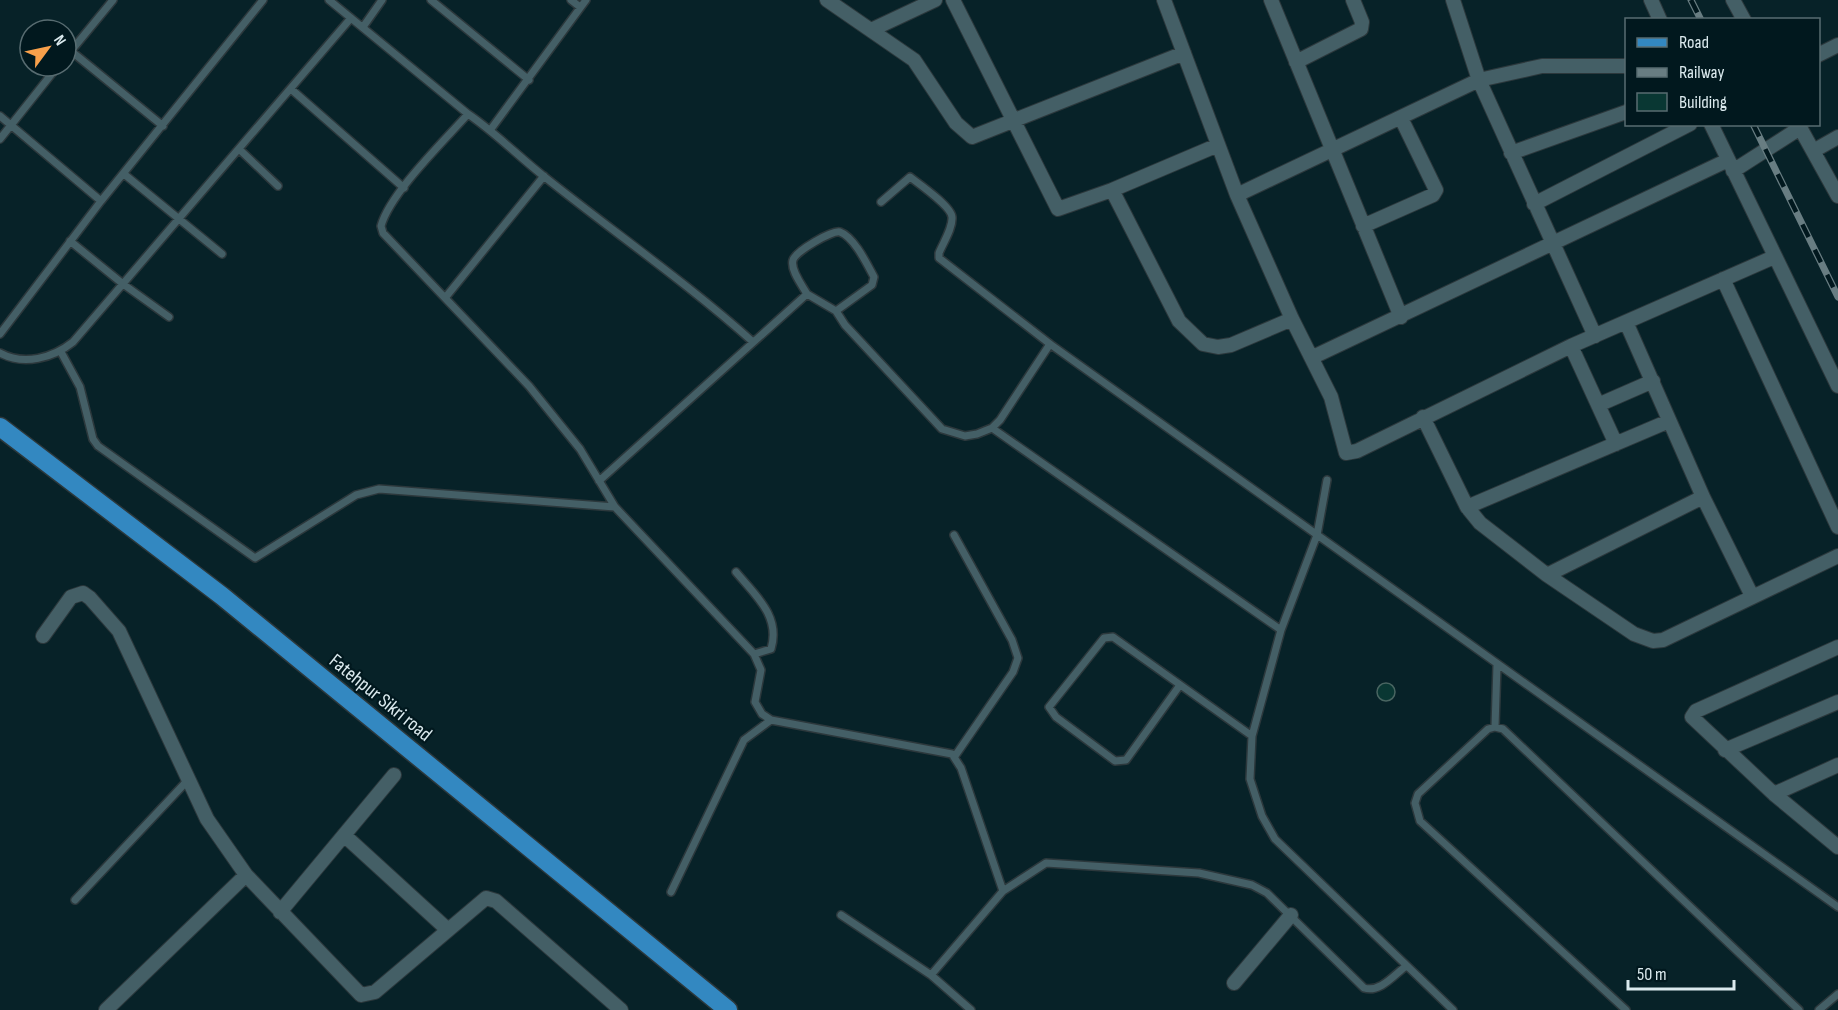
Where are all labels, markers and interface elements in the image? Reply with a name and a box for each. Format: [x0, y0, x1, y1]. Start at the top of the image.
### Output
north arrow [18, 18, 78, 78]
legend [1625, 18, 1820, 126]
text: N [49, 32, 70, 49]
text: Road [1679, 32, 1709, 53]
text: Railway [1679, 62, 1724, 83]
text: Building [1679, 92, 1727, 113]
street label: Fatehpur Sikri road [324, 649, 437, 747]
scale bar [1628, 953, 1734, 991]
text: 50 m [1637, 964, 1667, 985]

